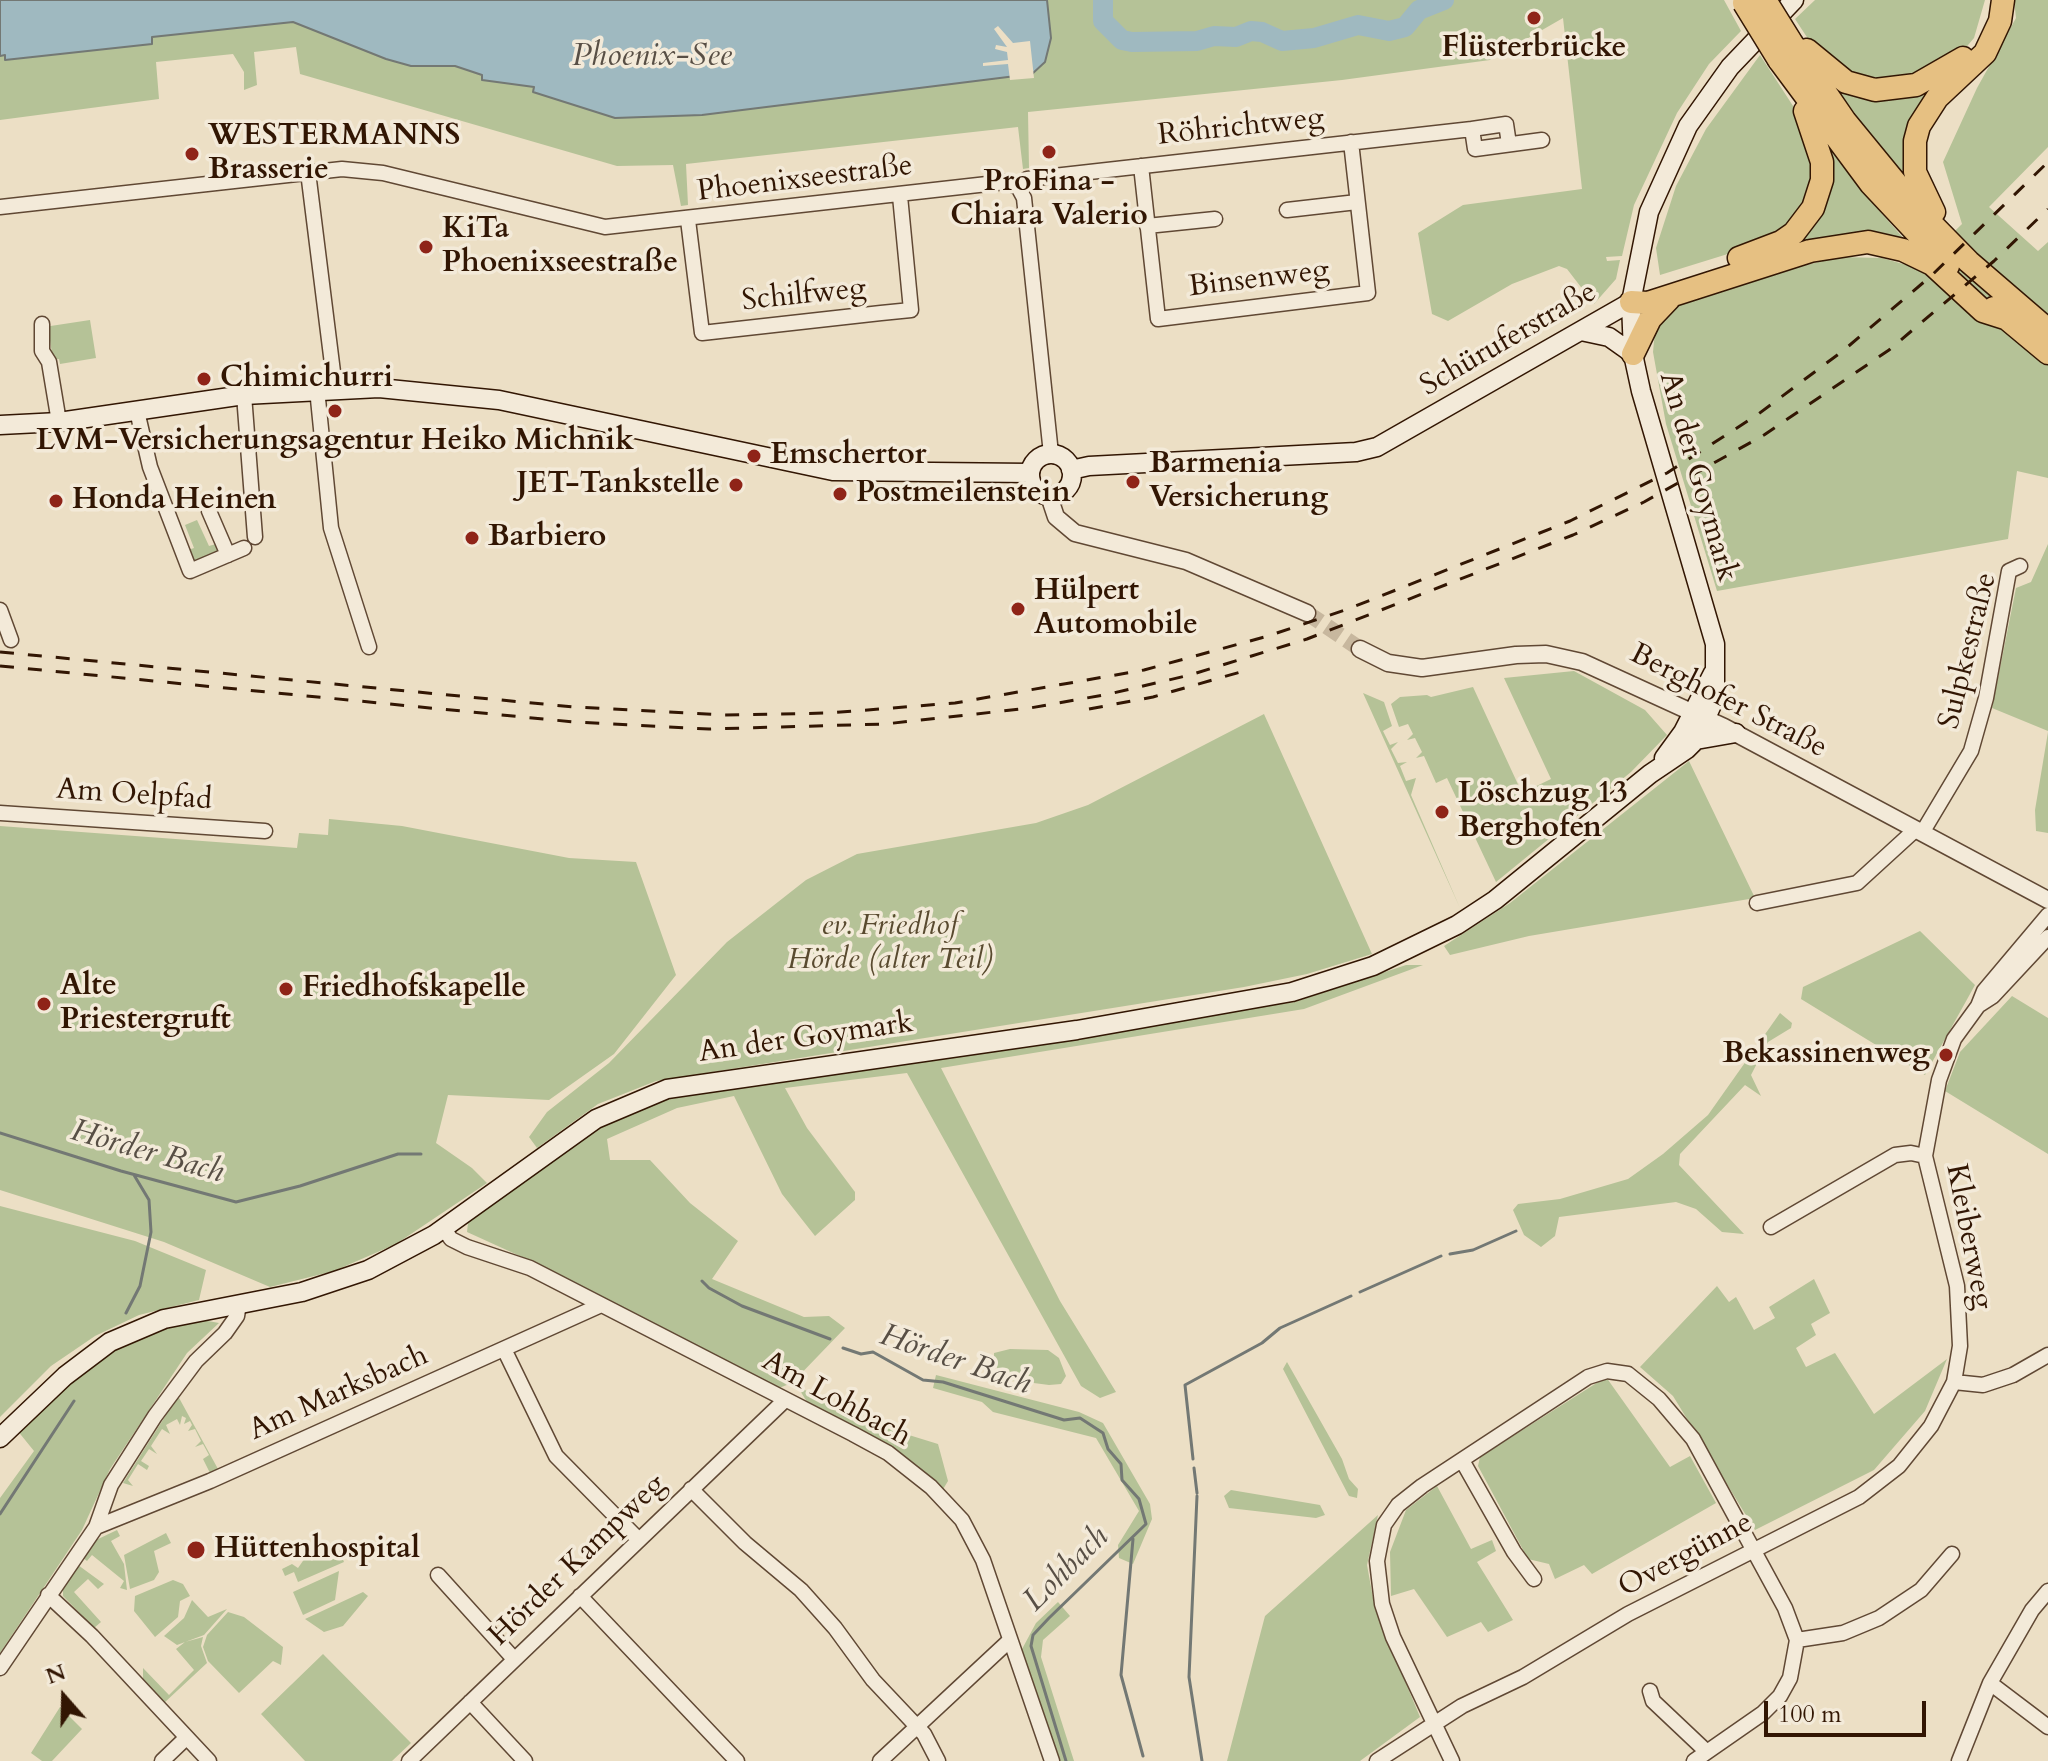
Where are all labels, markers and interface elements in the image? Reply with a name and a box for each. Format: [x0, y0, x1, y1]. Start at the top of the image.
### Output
marker: Flüsterbrücke [1525, 9, 1543, 27]
place label: Flüsterbrücke [1442, 31, 1626, 67]
water label: Phoenix-See [572, 39, 732, 77]
street label: Röhrichtweg [1156, 101, 1326, 155]
place label: WESTERMANNS Brasserie [208, 119, 461, 190]
marker: ProFina - Chiara Valerio [1040, 143, 1058, 161]
marker: WESTERMANNS Brasserie [183, 145, 201, 163]
street label: Phoenixseestraße [695, 149, 915, 211]
place label: ProFina - Chiara Valerio [950, 165, 1148, 236]
place label: KiTa Phoenixseestraße [442, 212, 678, 282]
marker: KiTa Phoenixseestraße [417, 238, 435, 256]
street label: Binsenweg [1187, 254, 1331, 306]
street label: Schilfweg [740, 272, 868, 320]
street label: Schüruferstraße [1414, 275, 1604, 405]
place label: Chimichurri [220, 361, 393, 397]
street label: An der Goymark [1650, 368, 1744, 586]
marker: Chimichurri [195, 370, 213, 388]
marker: LVM-Versicherungsagentur Heiko Michnik [326, 402, 344, 420]
place label: LVM-Versicherungsagentur Heiko Michnik [36, 424, 634, 460]
place label: Emschertor [770, 438, 927, 474]
marker: Emschertor [745, 447, 763, 465]
place label: Barmenia Versicherung [1149, 447, 1328, 518]
place label: JET-Tankstelle [516, 467, 720, 503]
marker: Barmenia Versicherung [1124, 473, 1142, 491]
marker: JET-Tankstelle [727, 476, 745, 494]
place label: Postmeilenstein [856, 476, 1071, 512]
place label: Honda Heinen [72, 483, 276, 519]
marker: Postmeilenstein [831, 485, 849, 503]
marker: Honda Heinen [47, 492, 65, 510]
place label: Barbiero [488, 520, 606, 556]
marker: Barbiero [463, 529, 481, 547]
street label: Sulpkestraße [1932, 569, 2006, 733]
place label: Hülpert Automobile [1034, 574, 1198, 644]
marker: Hülpert Automobile [1009, 600, 1027, 618]
street label: Berghofer Straße [1624, 637, 1832, 767]
street label: Am Oelpfad [55, 773, 213, 819]
place label: Löschzug 13 Berghofen [1458, 777, 1628, 848]
marker: Löschzug 13 Berghofen [1433, 803, 1451, 821]
park label: ev. Friedhof Hörde (alter Teil) [787, 909, 993, 980]
place label: Alte Priestergruft [60, 969, 231, 1040]
place label: Friedhofskapelle [302, 971, 526, 1007]
marker: Friedhofskapelle [277, 980, 295, 998]
marker: Alte Priestergruft [35, 995, 53, 1013]
street label: An der Goymark [696, 1006, 916, 1072]
place label: Bekassinenweg [1722, 1037, 1930, 1073]
marker: Bekassinenweg [1937, 1046, 1955, 1064]
water label: Hörder Bach [66, 1113, 228, 1193]
street label: Kleiberweg [1936, 1161, 2000, 1313]
water label: Hörder Bach [874, 1317, 1036, 1405]
street label: Am Marksbach [244, 1338, 434, 1450]
street label: Am Lohbach [755, 1344, 917, 1456]
street label: Hörder Kampweg [482, 1467, 674, 1655]
street label: Overgünne [1613, 1506, 1759, 1606]
water label: Lohbach [1016, 1519, 1118, 1621]
place label: Hüttenhospital [214, 1532, 420, 1568]
marker: Hüttenhospital [185, 1539, 207, 1561]
north arrow [24, 1657, 104, 1737]
text: N [42, 1657, 70, 1692]
scale bar [1768, 1685, 1930, 1735]
text: 100 m [1778, 1698, 1842, 1731]

